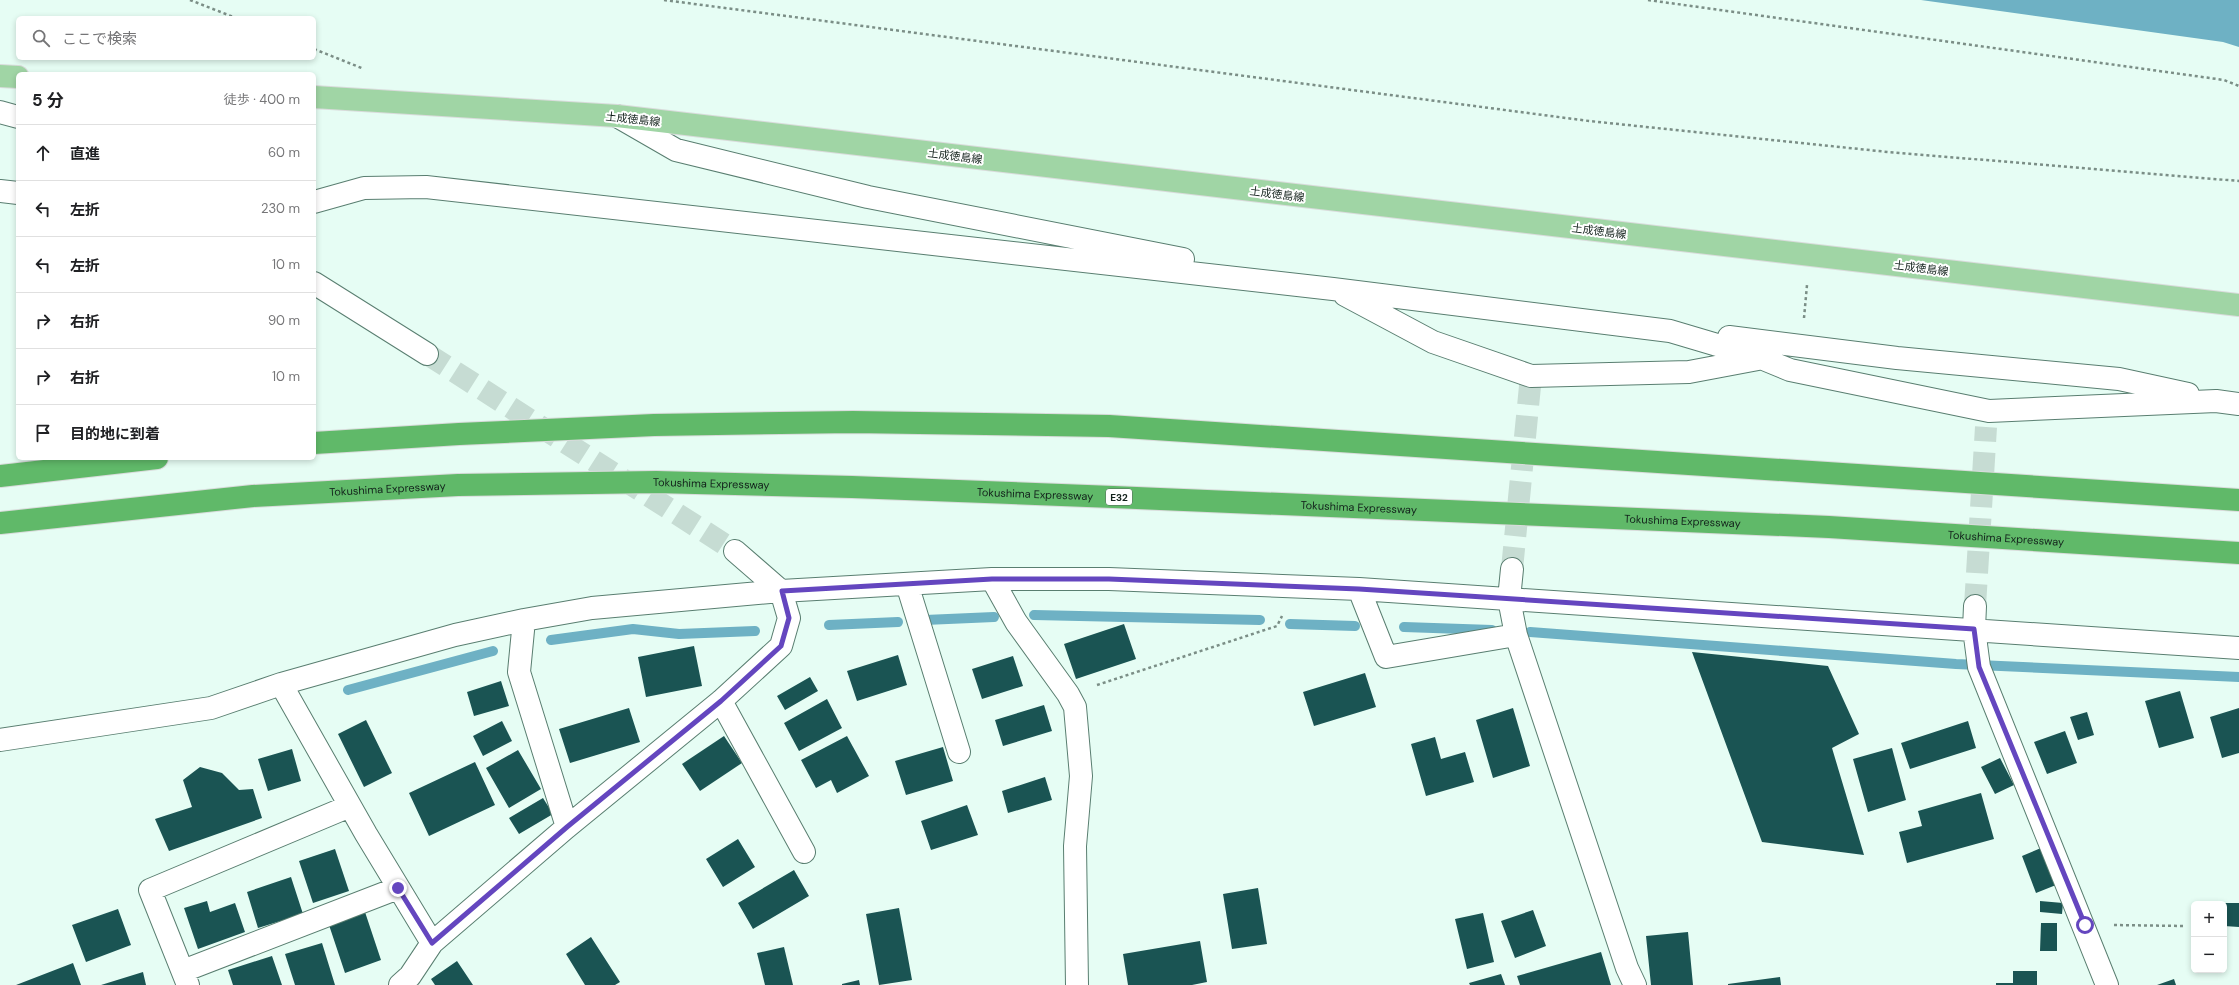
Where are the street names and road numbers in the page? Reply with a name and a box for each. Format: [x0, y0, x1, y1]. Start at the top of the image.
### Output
street label: 土成徳島線 [605, 109, 661, 129]
street label: 土成徳島線 [927, 146, 983, 166]
street label: 土成徳島線 [1249, 184, 1305, 204]
street label: 土成徳島線 [1571, 221, 1627, 241]
street label: 土成徳島線 [1893, 258, 1949, 278]
street label: Tokushima Expressway [653, 475, 770, 492]
street label: Tokushima Expressway [329, 479, 446, 499]
street label: Tokushima Expressway [977, 485, 1094, 503]
road number: E32 [1106, 489, 1132, 505]
street label: Tokushima Expressway [1300, 498, 1417, 517]
street label: Tokushima Expressway [1624, 511, 1741, 530]
street label: Tokushima Expressway [1947, 528, 2065, 549]

